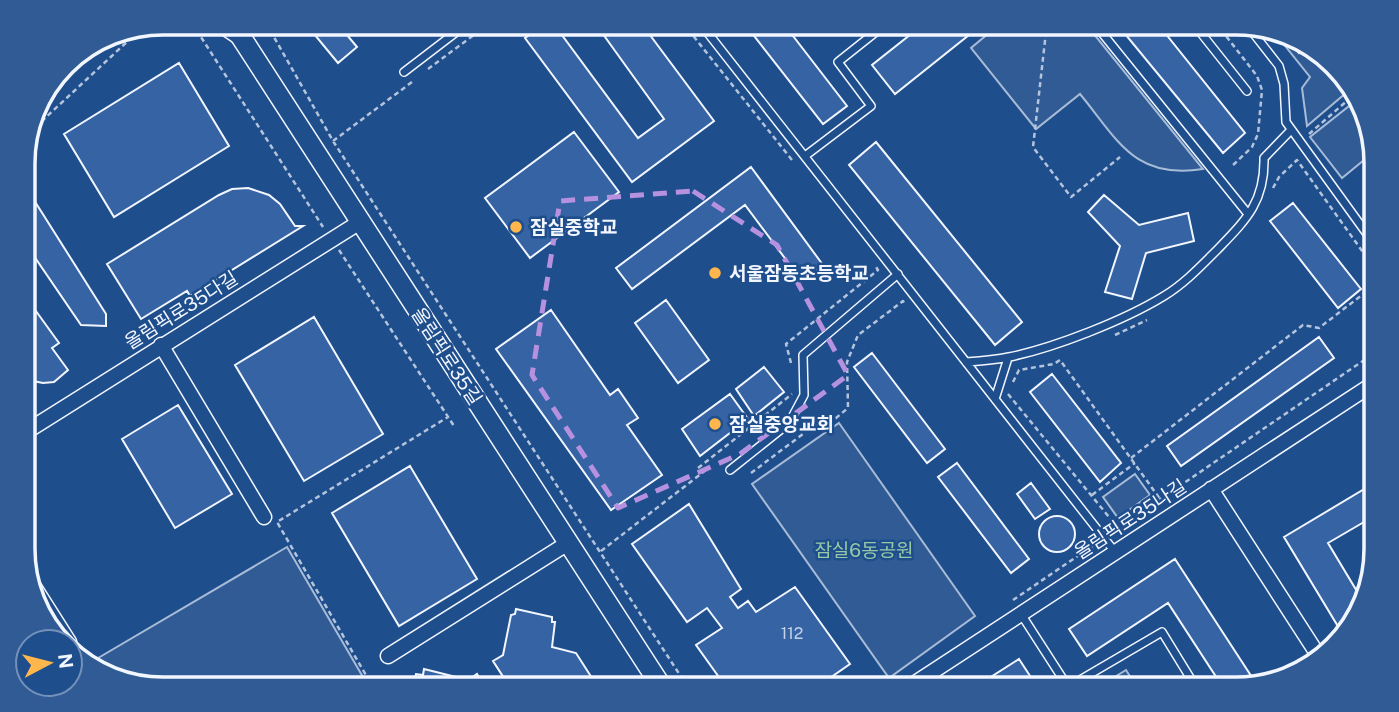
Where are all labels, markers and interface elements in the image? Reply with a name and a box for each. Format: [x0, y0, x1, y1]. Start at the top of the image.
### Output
place label: 잠실중학교 [530, 216, 617, 238]
marker: 잠실중학교 [508, 219, 524, 235]
place label: 서울잠동초등학교 [729, 262, 869, 284]
marker: 서울잠동초등학교 [707, 265, 723, 281]
street label: 올림픽로35다길 [120, 266, 242, 354]
street label: 올림픽로35길 [407, 303, 487, 409]
place label: 잠실중앙교회 [729, 413, 834, 435]
marker: 잠실중앙교회 [707, 416, 723, 432]
street label: 올림픽로35나길 [1070, 475, 1190, 563]
park label: 잠실6동공원 [814, 539, 914, 561]
house number: 112 [781, 624, 803, 643]
north arrow [14, 628, 84, 698]
text: N [54, 652, 78, 670]

